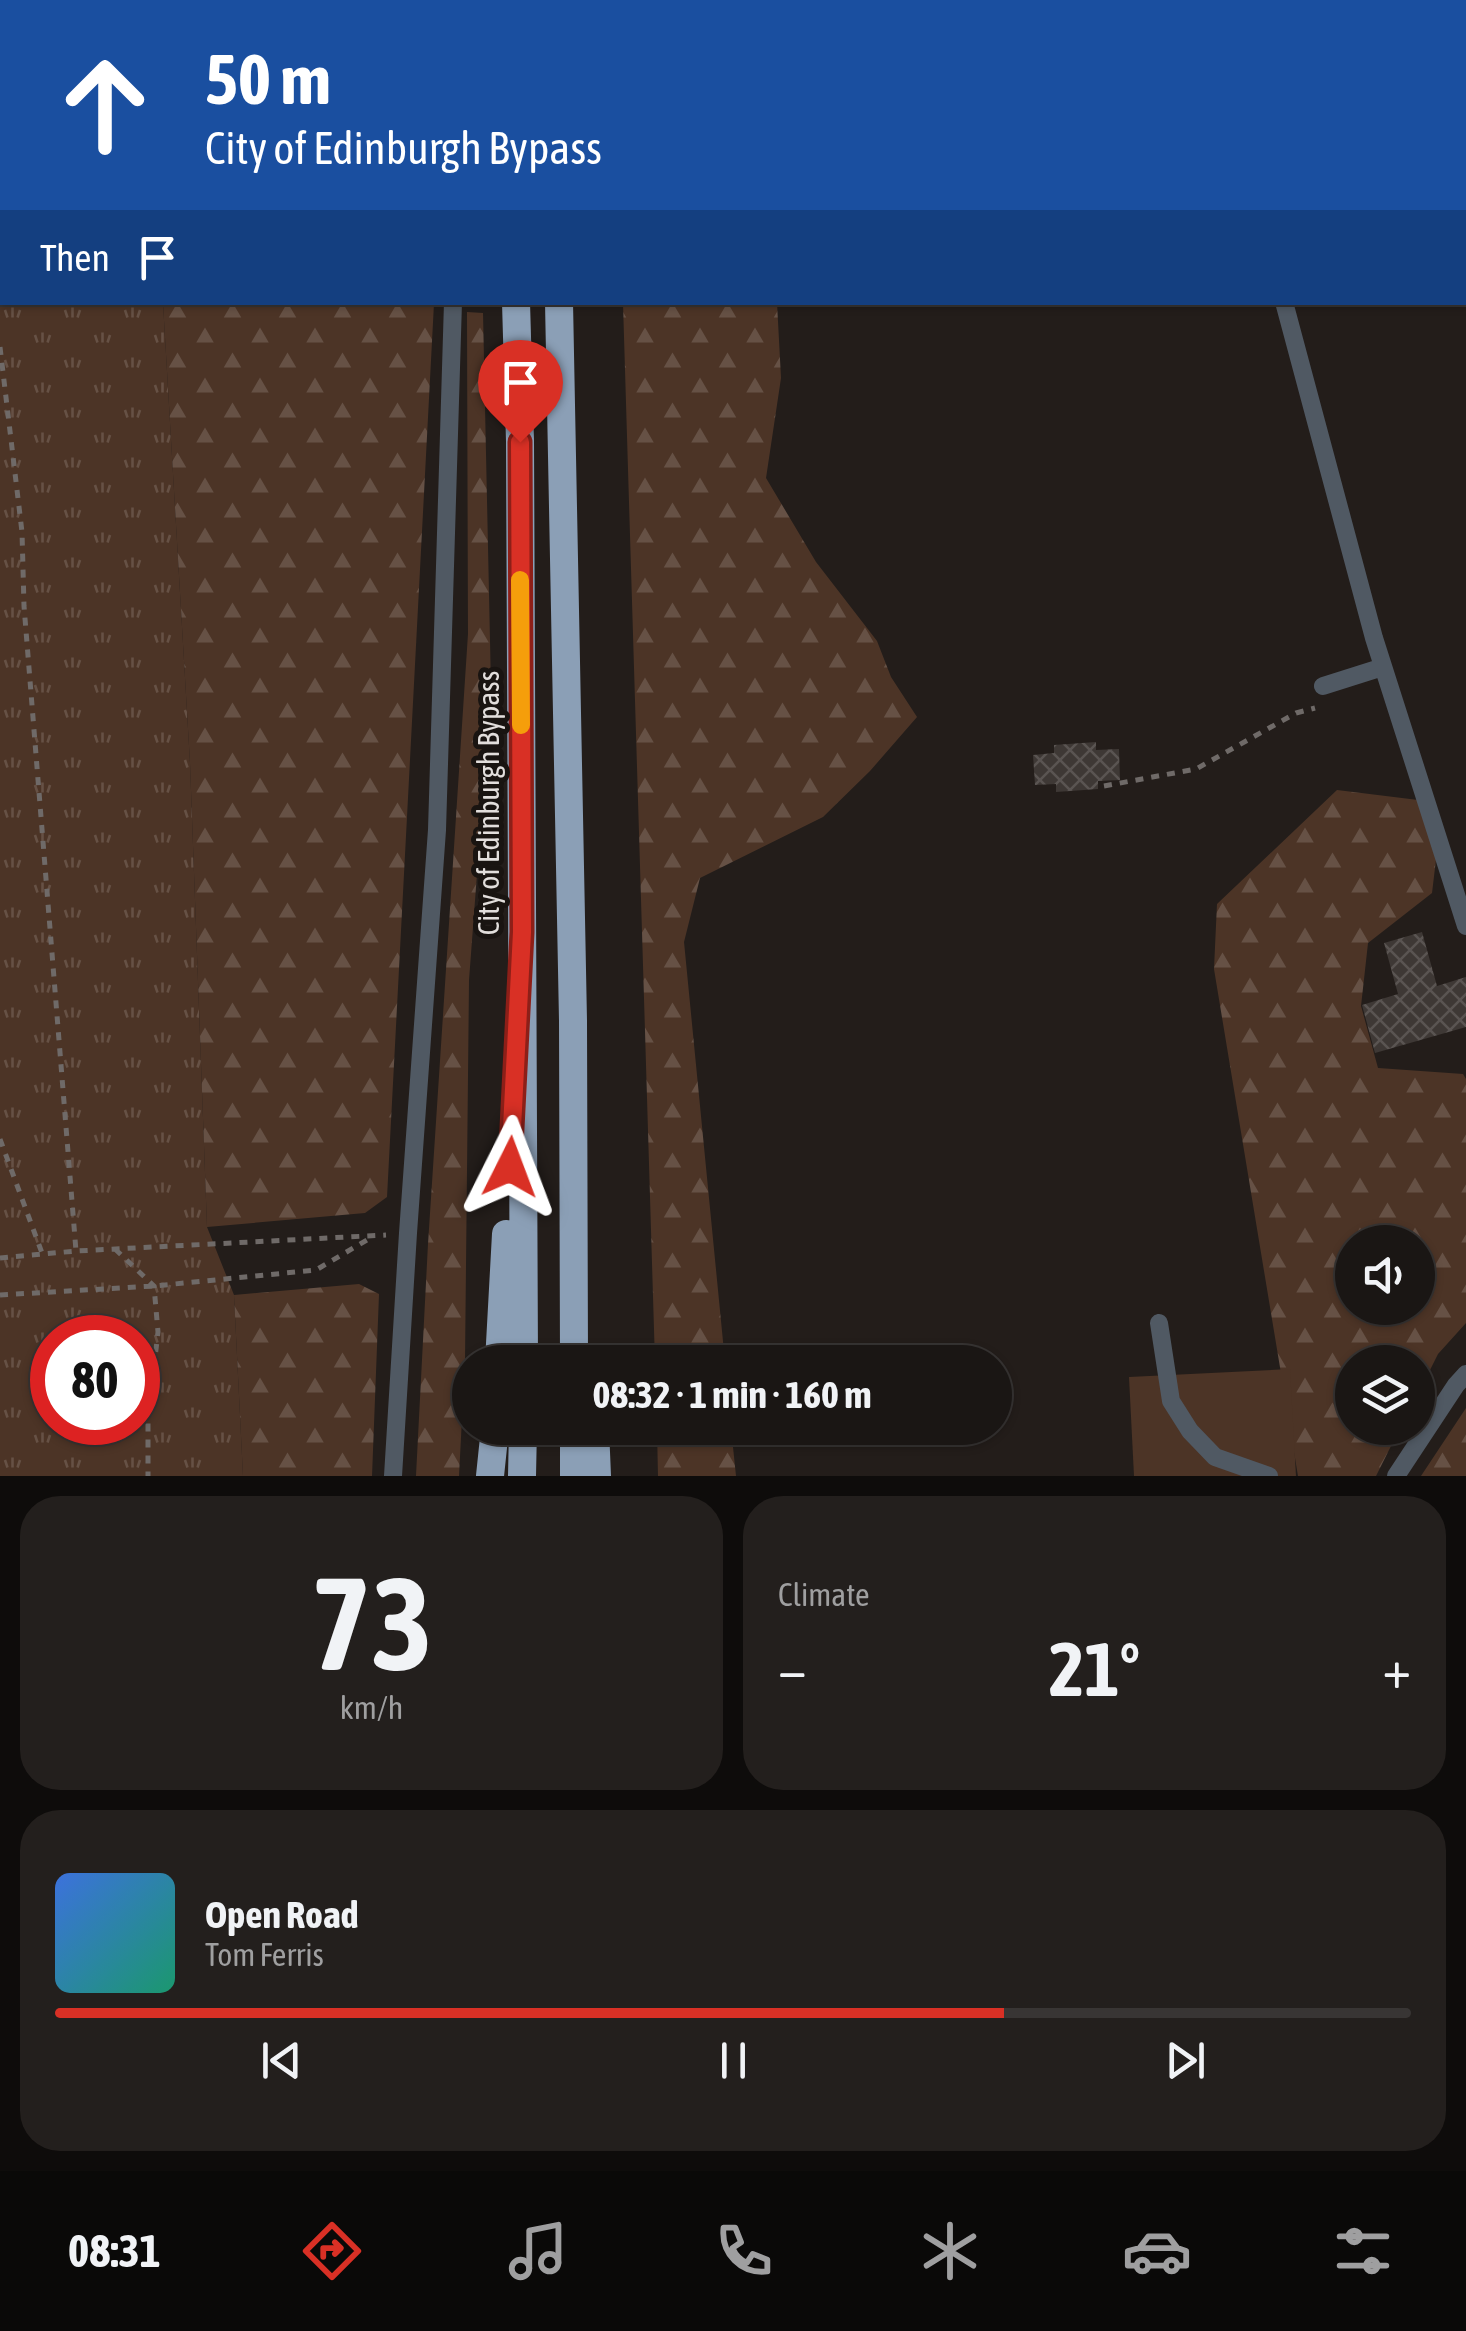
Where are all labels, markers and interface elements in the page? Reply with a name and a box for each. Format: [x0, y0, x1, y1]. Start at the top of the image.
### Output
text: 50 m [205, 39, 331, 119]
icon: ahead [40, 40, 170, 170]
text: City of Edinburgh Bypass [205, 122, 602, 174]
icon: arrive [130, 230, 185, 285]
text: Then [40, 236, 110, 279]
pin [478, 340, 563, 443]
icon: arrive [493, 355, 548, 410]
street label: City of Edinburgh Bypass [471, 671, 505, 935]
position arrow [458, 1115, 562, 1219]
map controls [1335, 1225, 1435, 1445]
button: sound [1335, 1225, 1435, 1325]
speed limit sign: 80 [30, 1315, 160, 1445]
button: layers [1335, 1345, 1435, 1445]
text: 08:32 · 1 min · 160 m [592, 1373, 872, 1416]
text: 73 [310, 1549, 433, 1698]
text: Climate [778, 1576, 870, 1613]
text: 21° [1049, 1626, 1140, 1712]
text: − [778, 1637, 807, 1700]
text: + [1382, 1637, 1411, 1700]
text: km/h [340, 1689, 403, 1726]
text: Open Road [205, 1893, 359, 1936]
text: Tom Ferris [205, 1936, 324, 1973]
icon: previous [254, 2033, 309, 2088]
icon: pause [706, 2033, 761, 2088]
icon: next [1158, 2033, 1213, 2088]
icon: directions [297, 2216, 367, 2286]
icon: music [503, 2216, 573, 2286]
icon: phone [709, 2216, 779, 2286]
icon: climate [915, 2216, 985, 2286]
icon: car [1122, 2216, 1192, 2286]
icon: filters [1328, 2216, 1398, 2286]
text: 08:31 [68, 2225, 161, 2277]

